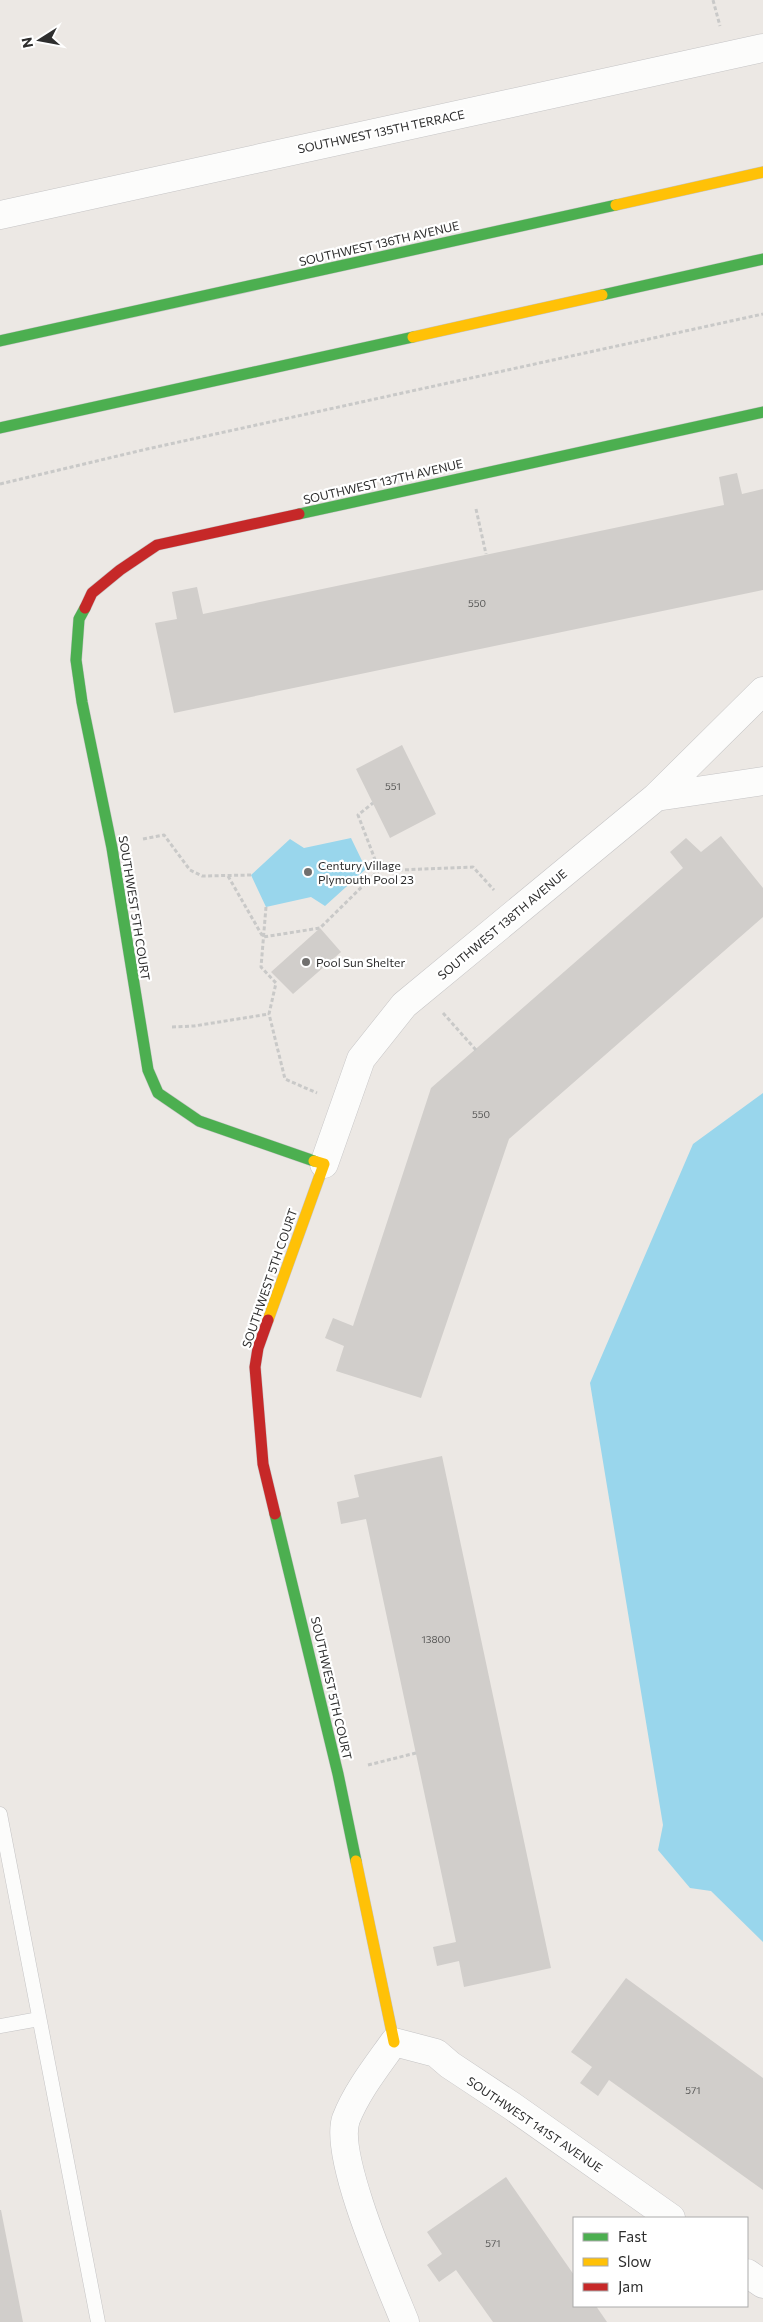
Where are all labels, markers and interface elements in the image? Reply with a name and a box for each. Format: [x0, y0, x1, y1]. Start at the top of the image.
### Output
north arrow [15, 15, 65, 65]
text: N [17, 36, 36, 49]
street label: SOUTHWEST 135TH TERRACE [296, 106, 466, 156]
street label: SOUTHWEST 136TH AVENUE [298, 218, 460, 268]
street label: SOUTHWEST 137TH AVENUE [302, 456, 464, 506]
house number: 550 [468, 597, 486, 609]
house number: 551 [385, 780, 401, 792]
street label: SOUTHWEST 5TH COURT [117, 835, 153, 982]
place label: Century Village Plymouth Pool 23 [318, 858, 414, 886]
marker: Century Village Plymouth Pool 23 [302, 866, 314, 878]
street label: SOUTHWEST 138TH AVENUE [435, 866, 569, 982]
place label: Pool Sun Shelter [316, 955, 405, 969]
marker: Pool Sun Shelter [300, 956, 312, 968]
house number: 550 [472, 1108, 490, 1120]
street label: SOUTHWEST 5TH COURT [239, 1206, 300, 1349]
street label: SOUTHWEST 5TH COURT [309, 1615, 355, 1761]
house number: 13800 [421, 1633, 451, 1645]
street label: SOUTHWEST 141ST AVENUE [465, 2073, 605, 2175]
house number: 571 [685, 2084, 701, 2096]
legend [573, 2217, 748, 2307]
text: Fast [618, 2227, 647, 2245]
house number: 571 [485, 2237, 501, 2249]
text: Slow [618, 2252, 651, 2270]
text: Jam [618, 2277, 643, 2295]

